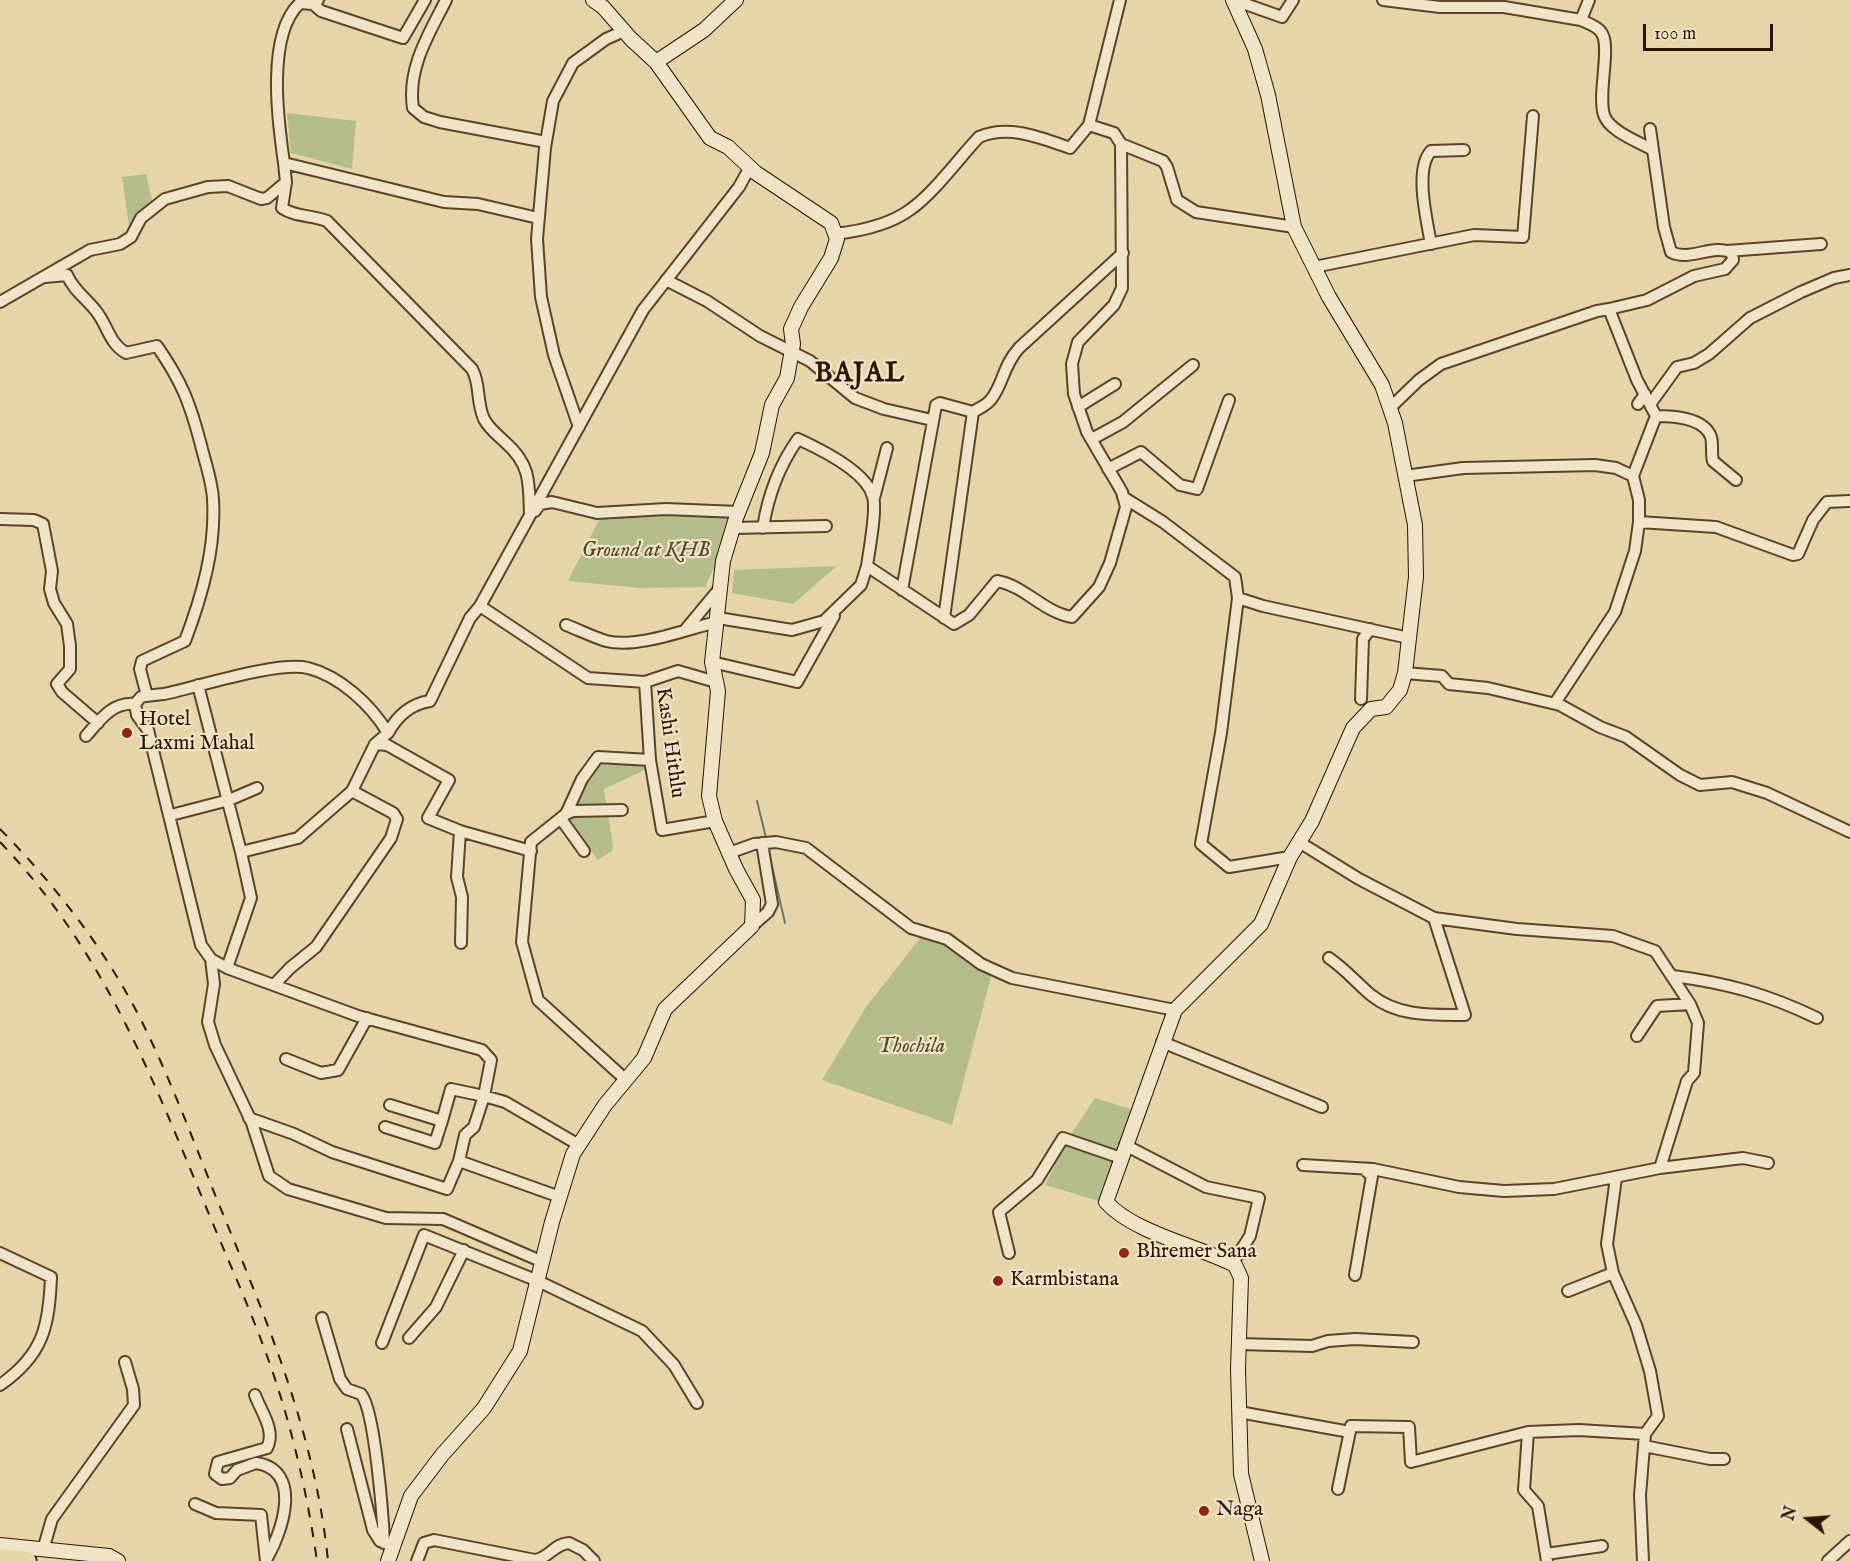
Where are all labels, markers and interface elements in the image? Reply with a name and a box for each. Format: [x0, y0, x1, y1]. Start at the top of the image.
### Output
scale bar [1646, 12, 1776, 50]
text: 100 m [1654, 23, 1696, 46]
district label: BAJAL [815, 359, 905, 391]
park label: Ground at KHB [582, 539, 710, 565]
street label: Kashi Hithlu [649, 686, 689, 800]
place label: Hotel Laxmi Mahal [139, 708, 254, 758]
marker: Hotel Laxmi Mahal [120, 726, 134, 740]
park label: Thochila [877, 1035, 945, 1061]
place label: Bhremer Sana [1136, 1240, 1257, 1266]
marker: Bhremer Sana [1117, 1246, 1131, 1260]
place label: Karmbistana [1010, 1268, 1119, 1294]
marker: Karmbistana [991, 1274, 1005, 1288]
north arrow [1778, 1489, 1838, 1549]
place label: Naga [1216, 1498, 1263, 1524]
marker: Naga [1197, 1504, 1211, 1518]
text: N [1779, 1504, 1802, 1523]

